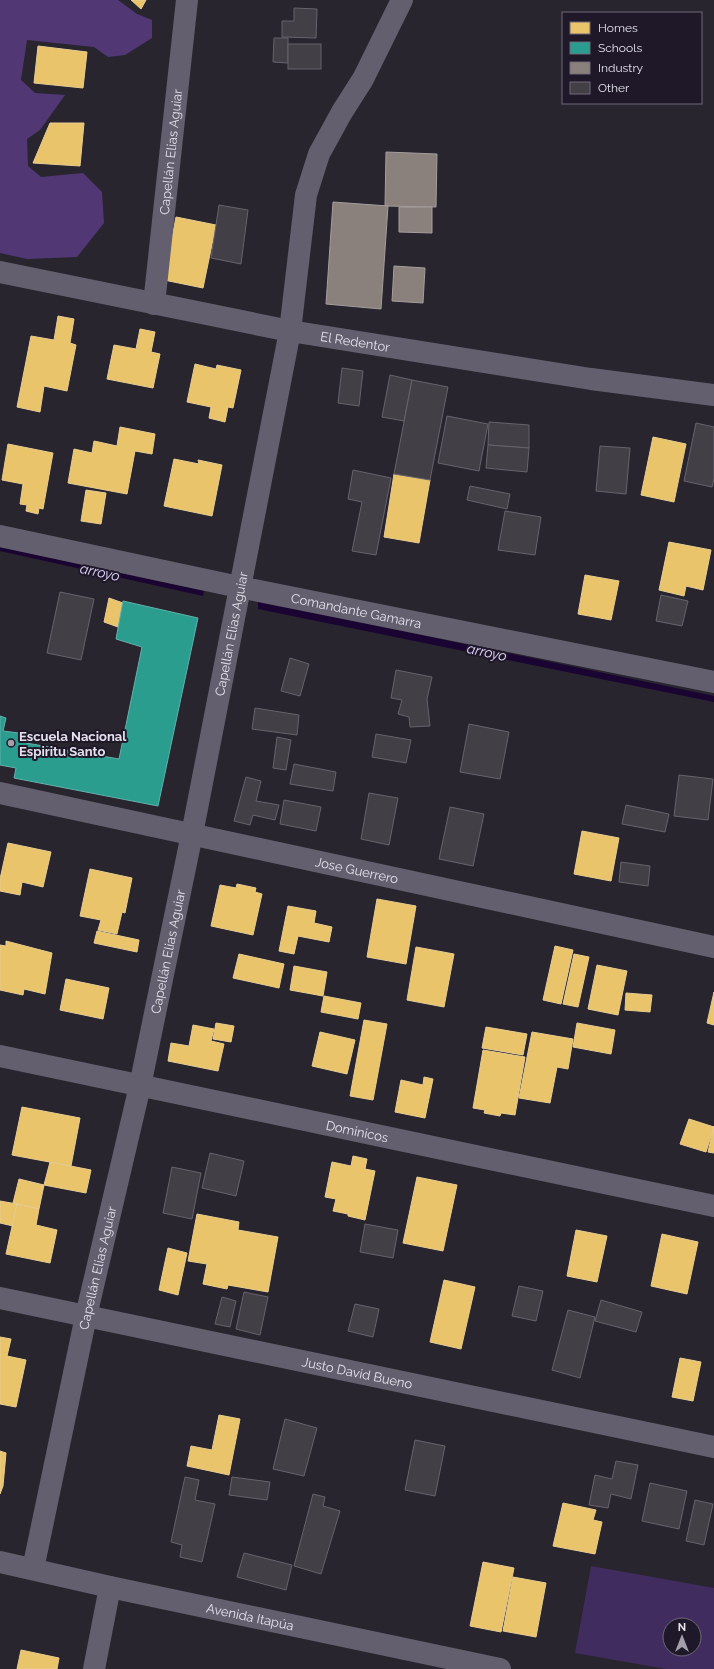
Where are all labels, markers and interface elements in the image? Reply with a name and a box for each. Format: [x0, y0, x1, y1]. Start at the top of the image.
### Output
legend [562, 12, 702, 104]
text: Homes [598, 21, 638, 35]
text: Schools [598, 41, 642, 55]
text: Industry [598, 61, 644, 75]
text: Other [598, 81, 630, 95]
street label: Capellán Elias Aguiar [157, 88, 185, 216]
street label: El Redentor [319, 329, 391, 355]
water label: arroyo [79, 560, 121, 584]
street label: Capellán Elias Aguiar [212, 570, 251, 697]
street label: Comandante Gamarra [290, 591, 423, 631]
water label: arroyo [466, 640, 508, 664]
place label: Escuela Nacional Espiritu Santo [19, 729, 127, 759]
marker: Escuela Nacional Espiritu Santo [6, 738, 16, 748]
street label: Jose Guerrero [314, 854, 400, 887]
street label: Capellán Elias Aguiar [148, 888, 188, 1015]
street label: Dominicos [325, 1118, 390, 1145]
street label: Capellán Elias Aguiar [76, 1204, 120, 1331]
street label: Justo David Bueno [301, 1354, 414, 1392]
street label: Avenida Itapúa [205, 1600, 295, 1633]
north arrow [662, 1617, 702, 1657]
text: N [678, 1621, 686, 1634]

